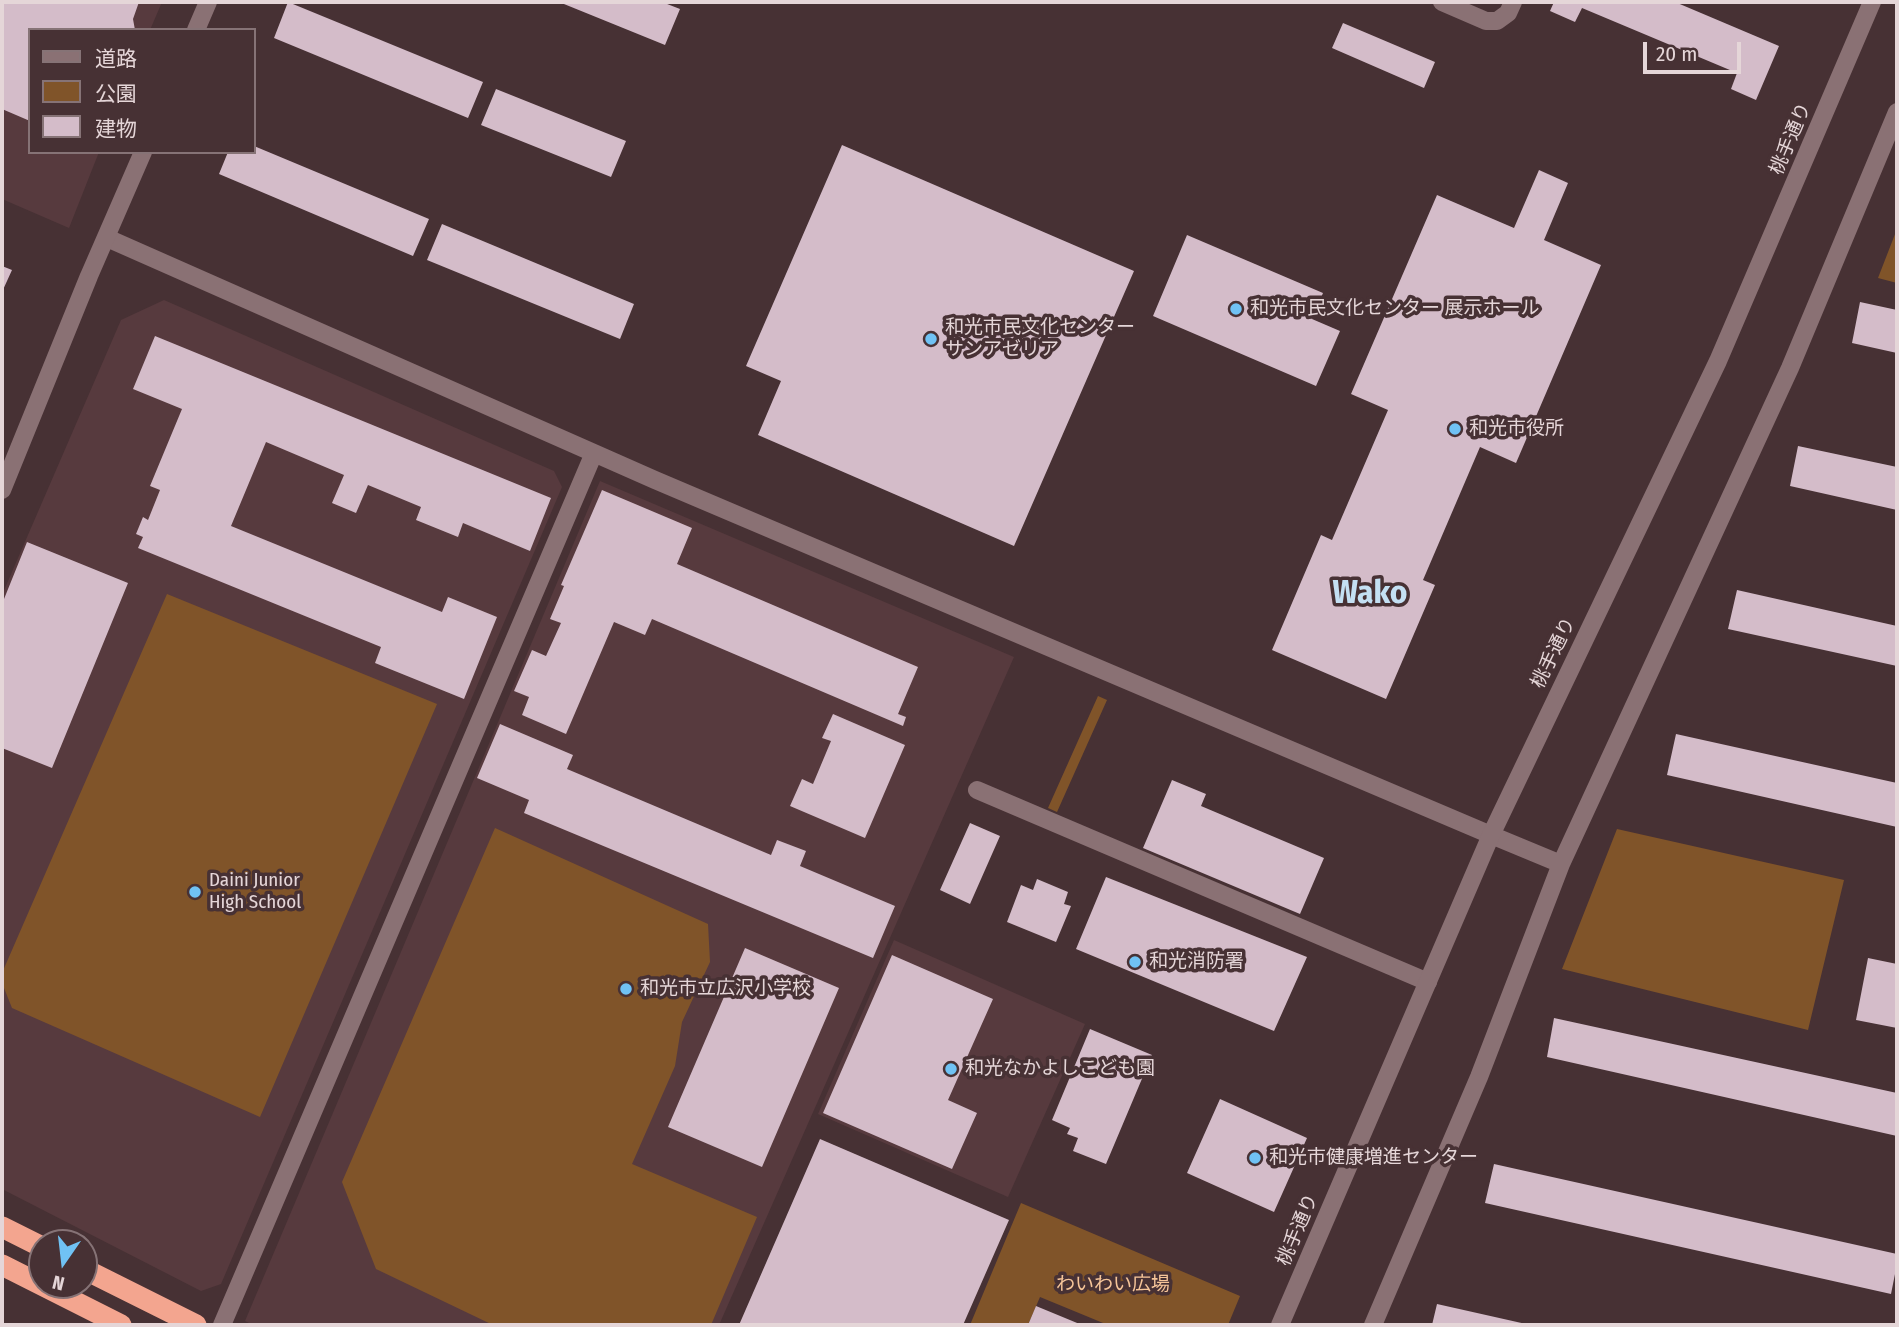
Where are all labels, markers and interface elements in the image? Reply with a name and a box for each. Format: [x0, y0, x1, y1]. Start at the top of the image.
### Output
legend [28, 28, 256, 154]
scale bar [1647, 28, 1745, 72]
text: 20 m [1656, 41, 1697, 67]
text: 道路 [95, 46, 137, 72]
text: 公園 [95, 81, 137, 107]
street label: 桃手通り [1766, 100, 1816, 178]
text: 建物 [95, 116, 137, 142]
place label: 和光市民文化センター 展示ホール [1250, 298, 1539, 320]
marker: 和光市民文化センター 展示ホール [1228, 301, 1244, 317]
place label: 和光市民文化センター サンアゼリア [945, 317, 1135, 361]
marker: 和光市民文化センター サンアゼリア [923, 331, 939, 347]
place label: 和光市役所 [1469, 418, 1564, 440]
marker: 和光市役所 [1447, 421, 1463, 437]
district label: Wako [1333, 574, 1407, 614]
street label: 桃手通り [1527, 614, 1581, 692]
place label: Daini Junior High School [209, 870, 301, 914]
marker: Daini Junior High School [187, 884, 203, 900]
place label: 和光消防署 [1149, 951, 1244, 973]
marker: 和光消防署 [1127, 954, 1143, 970]
place label: 和光市立広沢小学校 [640, 978, 811, 1000]
marker: 和光市立広沢小学校 [618, 981, 634, 997]
place label: 和光なかよしこども園 [965, 1058, 1155, 1080]
marker: 和光なかよしこども園 [943, 1061, 959, 1077]
place label: 和光市健康増進センター [1269, 1147, 1478, 1169]
marker: 和光市健康増進センター [1247, 1150, 1263, 1166]
street label: 桃手通り [1273, 1191, 1323, 1269]
north arrow [28, 1229, 98, 1299]
text: N [50, 1270, 67, 1295]
park label: わいわい広場 [1056, 1274, 1170, 1296]

